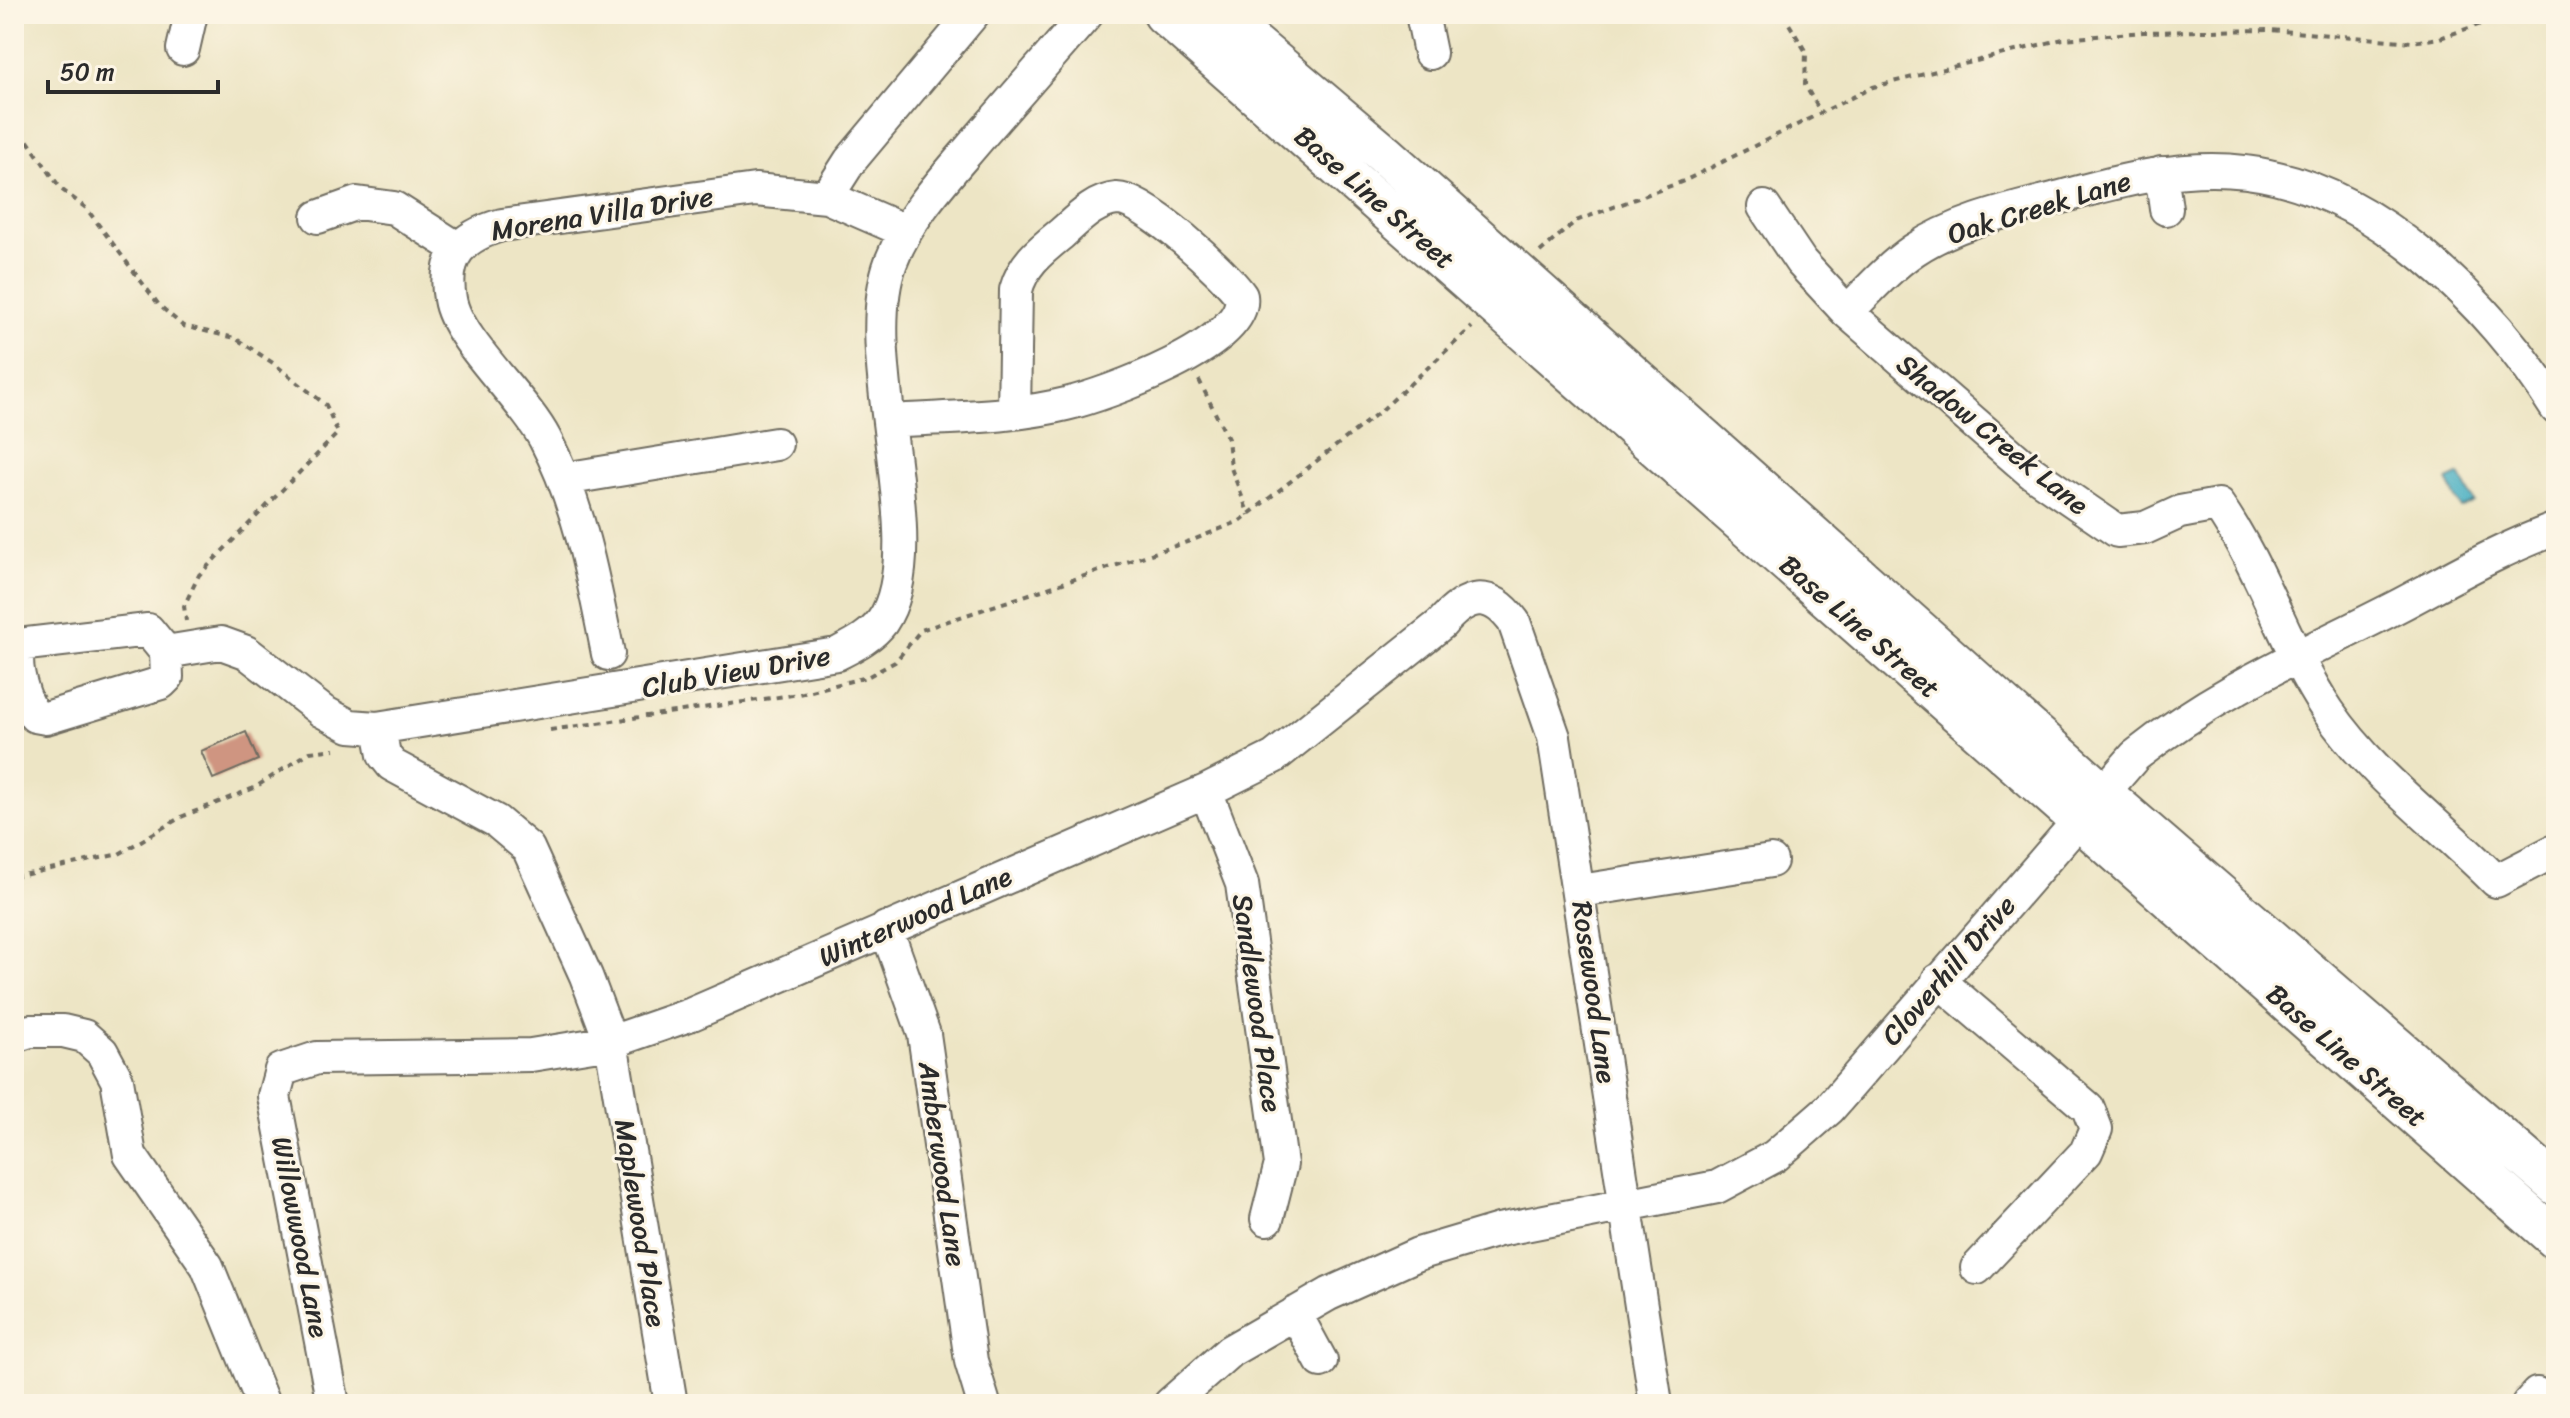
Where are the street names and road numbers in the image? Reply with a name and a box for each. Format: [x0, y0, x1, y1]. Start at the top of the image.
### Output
street label: Base Line Street [1283, 113, 1467, 282]
street label: Oak Creek Lane [1941, 156, 2137, 259]
street label: Morena Villa Drive [487, 172, 717, 255]
street label: Shadow Creek Lane [1885, 341, 2100, 528]
street label: Base Line Street [1768, 542, 1952, 711]
street label: Club View Drive [638, 631, 834, 712]
street label: Winterwood Lane [810, 852, 1020, 981]
street label: Cloverhill Drive [1868, 883, 2028, 1057]
street label: Sandlewood Place [1218, 891, 1297, 1115]
street label: Rosewood Lane [1557, 898, 1632, 1086]
street label: Base Line Street [2255, 971, 2439, 1140]
street label: Amberwood Lane [904, 1057, 981, 1270]
street label: Maplewood Place [600, 1116, 681, 1331]
street label: Willowwood Lane [257, 1132, 344, 1342]

